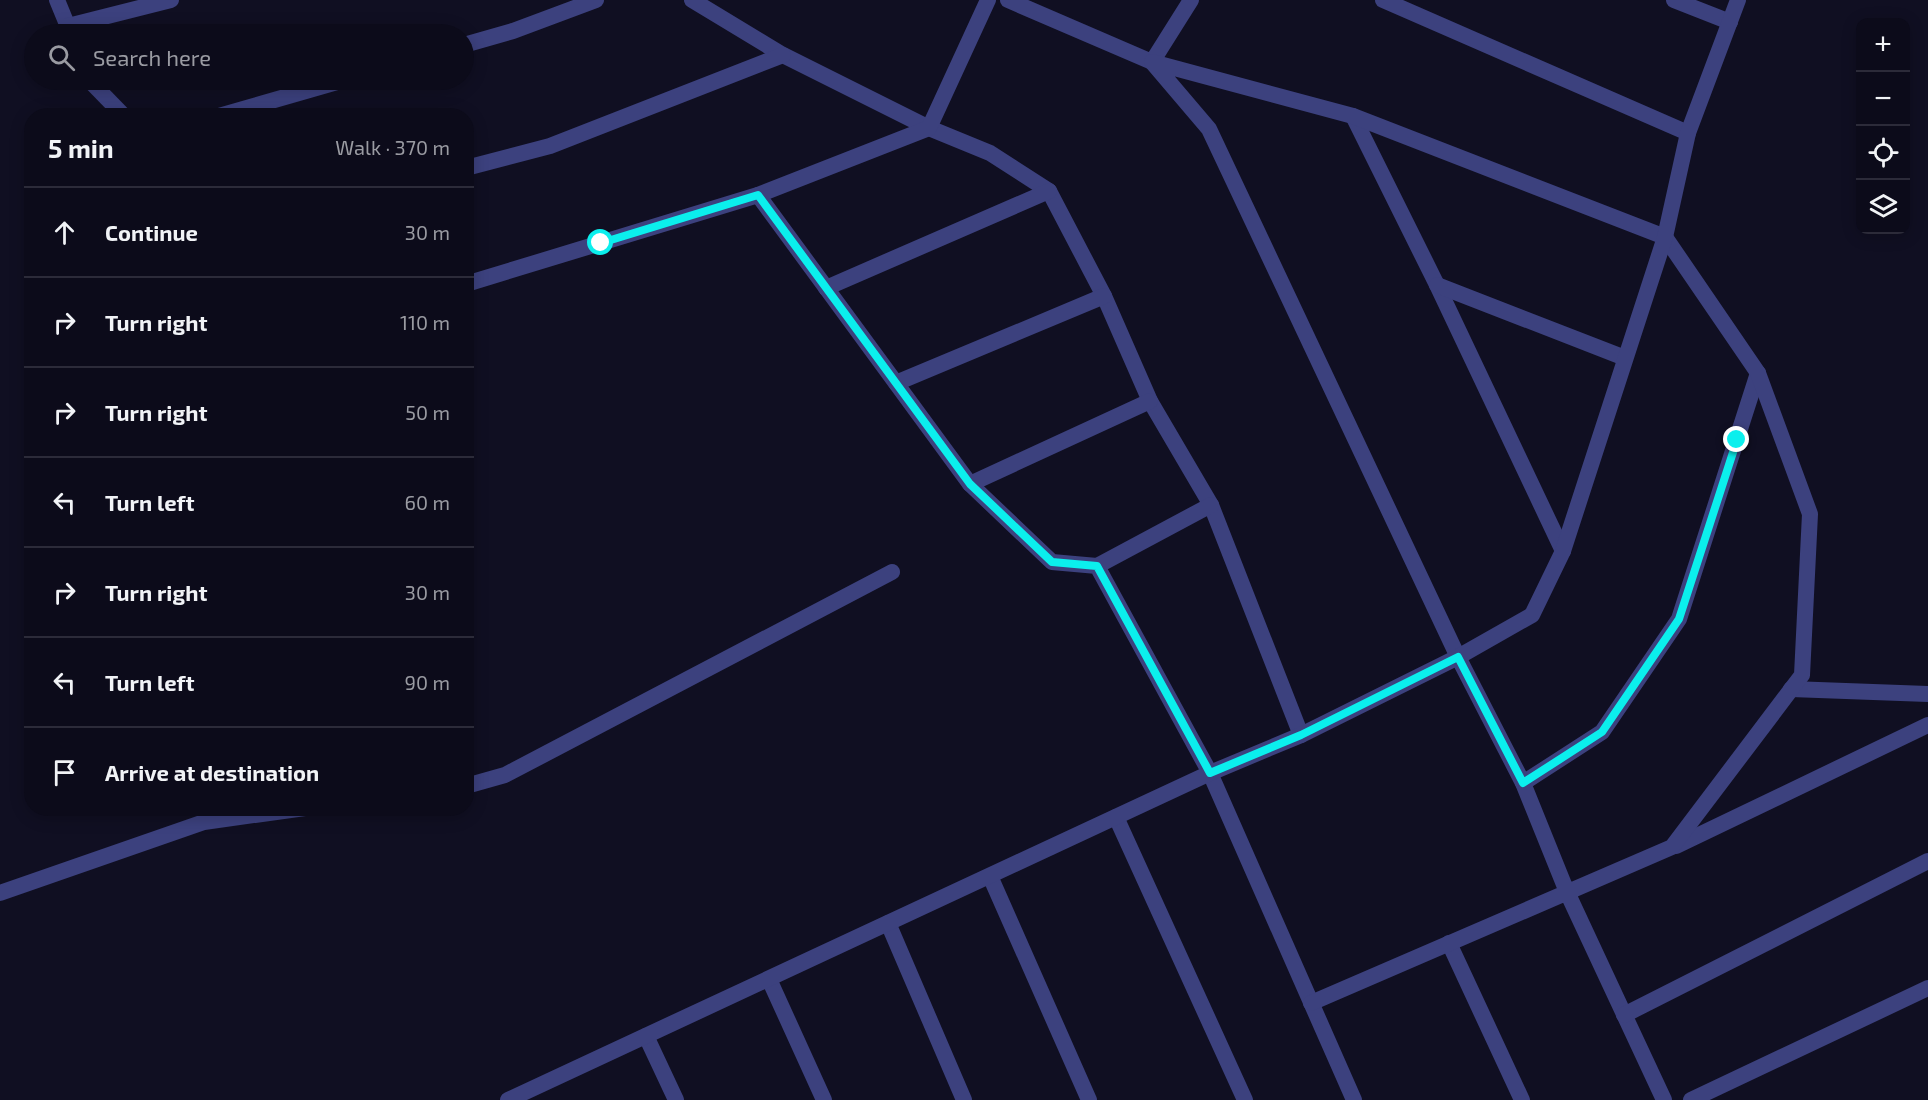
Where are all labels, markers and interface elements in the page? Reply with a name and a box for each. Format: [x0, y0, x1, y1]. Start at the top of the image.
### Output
map controls [1856, 18, 1910, 234]
button: + [1856, 18, 1910, 72]
search box [24, 24, 474, 90]
icon: search [45, 41, 78, 74]
text: Search here [93, 44, 211, 70]
button: − [1856, 72, 1910, 126]
button: locate [1856, 126, 1910, 180]
text: 5 min [48, 132, 114, 163]
text: Walk · 370 m [335, 135, 450, 159]
button: layers [1856, 180, 1910, 234]
icon: ahead [48, 216, 81, 249]
text: Continue [105, 219, 198, 245]
text: 30 m [405, 220, 450, 244]
route start [587, 229, 613, 255]
icon: right [48, 306, 81, 339]
text: Turn right [105, 309, 207, 335]
text: 110 m [400, 310, 450, 334]
icon: right [48, 396, 81, 429]
text: Turn right [105, 399, 207, 425]
text: 50 m [405, 400, 450, 424]
route end [1723, 426, 1749, 452]
icon: left [48, 486, 81, 519]
text: Turn left [105, 489, 194, 515]
text: 60 m [405, 490, 450, 514]
icon: right [48, 576, 81, 609]
text: Turn right [105, 579, 207, 605]
text: 30 m [405, 580, 450, 604]
icon: left [48, 666, 81, 699]
text: Turn left [105, 669, 194, 695]
text: 90 m [405, 670, 450, 694]
icon: arrive [48, 756, 81, 789]
text: Arrive at destination [105, 759, 319, 785]

